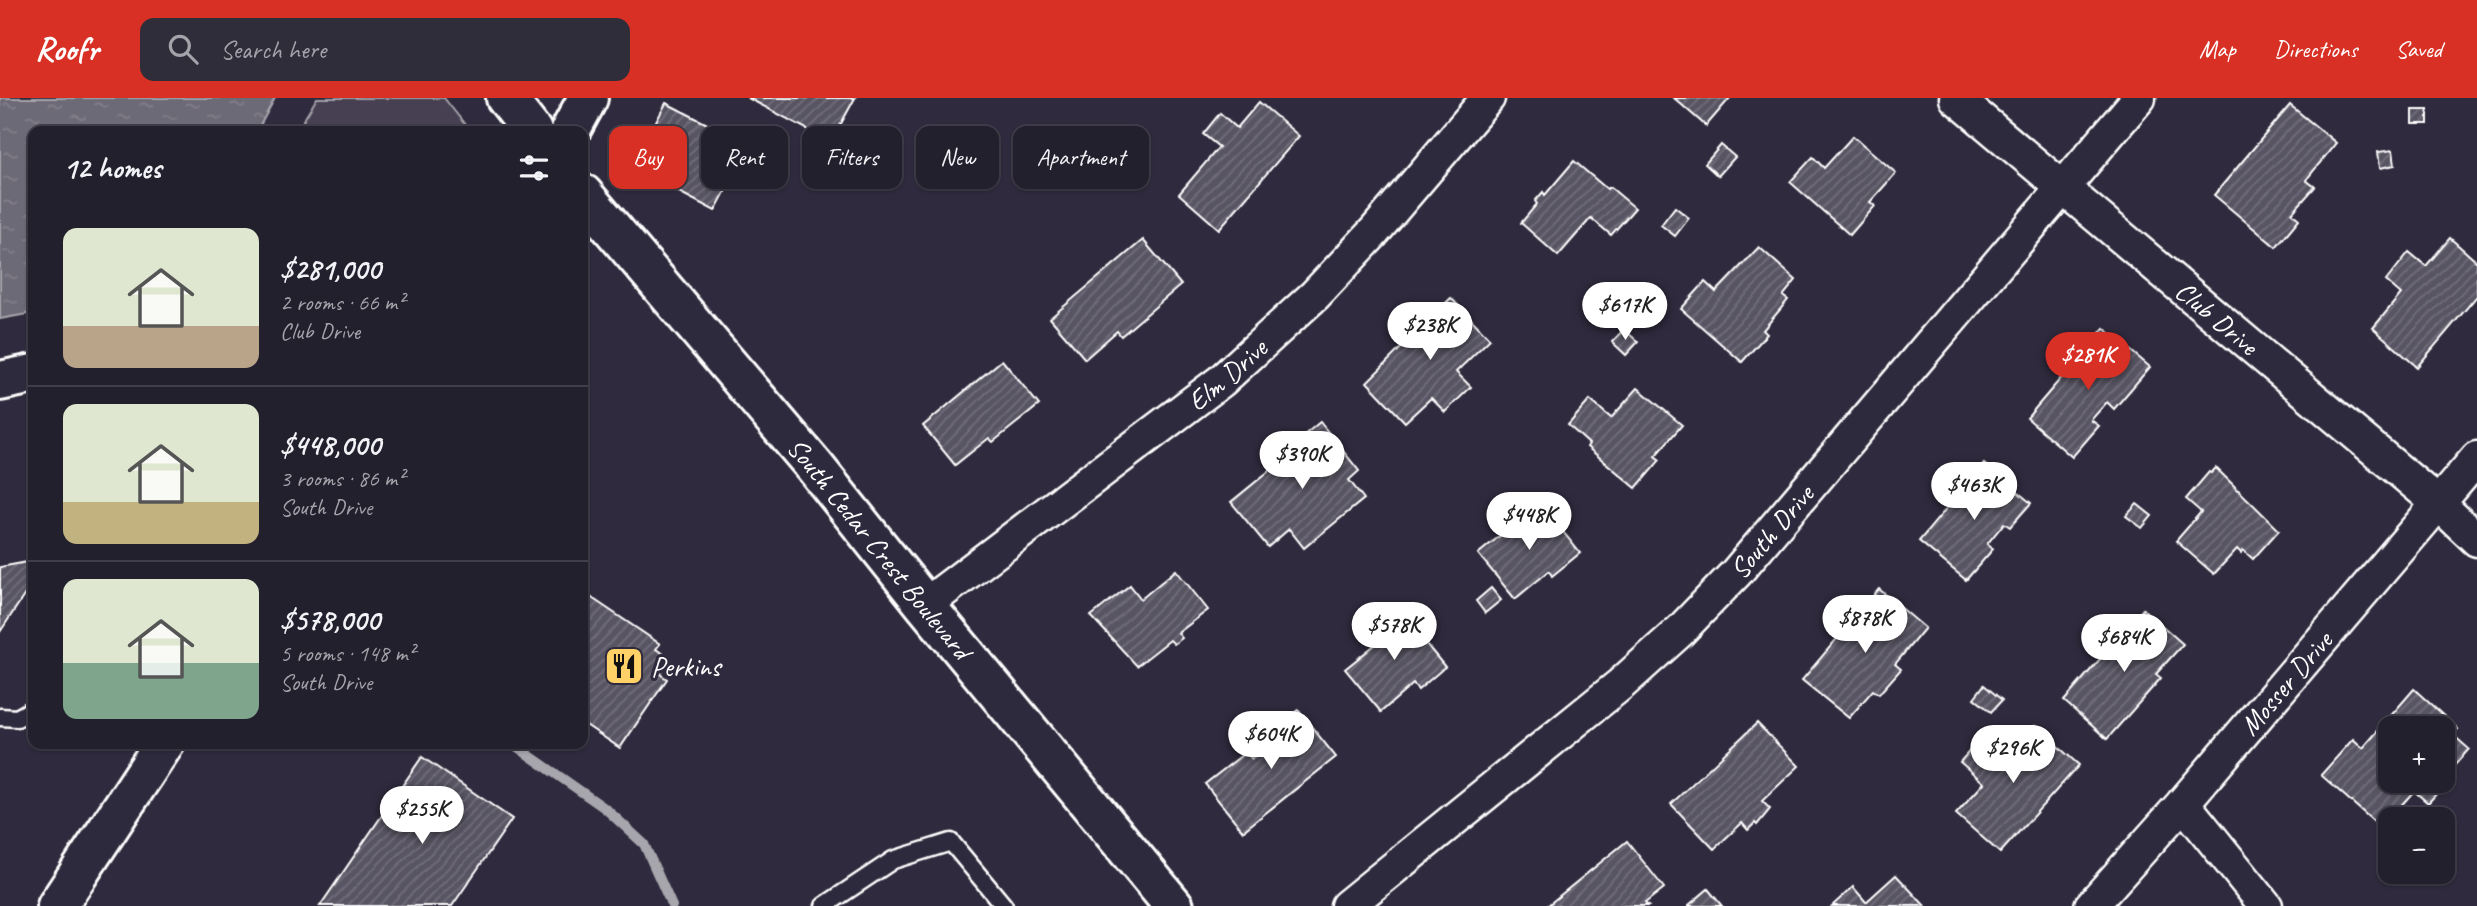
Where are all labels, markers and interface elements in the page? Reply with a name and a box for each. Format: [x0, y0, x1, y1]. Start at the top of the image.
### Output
search box [140, 18, 630, 81]
text: Roofr [35, 28, 98, 70]
icon: search [164, 30, 202, 68]
text: Search here [220, 33, 326, 66]
text: Map [2199, 34, 2236, 64]
text: Directions [2274, 34, 2357, 64]
text: Saved [2395, 34, 2442, 64]
chip: Buy [609, 126, 687, 189]
chip: Rent [701, 126, 788, 189]
chip: Filters [802, 126, 902, 189]
chip: New [916, 126, 999, 189]
chip: Apartment [1013, 126, 1149, 189]
text: 12 homes [63, 149, 161, 187]
icon: filters [515, 149, 553, 187]
text: $281,000 [280, 250, 380, 288]
icon: home [119, 256, 203, 340]
street label: Club Drive [2168, 273, 2267, 364]
pin: $617K [1576, 282, 1674, 342]
text: 2 rooms · 66 m² [280, 288, 404, 317]
text: $617K [1598, 290, 1652, 319]
pin: $238K [1381, 302, 1479, 362]
text: $238K [1403, 310, 1457, 339]
text: Club Drive [280, 317, 360, 346]
street label: Elm Drive [1180, 330, 1276, 418]
pin: $281K [2039, 332, 2137, 392]
text: $281K [2061, 340, 2115, 369]
text: $448,000 [280, 426, 380, 464]
street label: South Cedar Crest Boulevard [780, 431, 982, 669]
icon: home [119, 432, 203, 516]
pin: $390K [1253, 432, 1351, 491]
text: $390K [1276, 439, 1328, 468]
pin: $463K [1925, 462, 2023, 522]
text: 3 rooms · 86 m² [280, 464, 404, 493]
text: $463K [1947, 470, 2001, 499]
street label: South Drive [1722, 476, 1822, 586]
pin: $448K [1480, 492, 1578, 552]
text: South Drive [280, 493, 372, 522]
text: $448K [1502, 500, 1556, 529]
pin: $878K [1816, 596, 1914, 655]
text: $578,000 [280, 601, 380, 639]
pin: $578K [1345, 602, 1443, 662]
text: $878K [1839, 603, 1892, 632]
icon: home [119, 607, 203, 691]
text: $578K [1368, 610, 1420, 639]
pin: $684K [2075, 614, 2173, 674]
text: $684K [2097, 622, 2151, 651]
street label: Mosser Drive [2232, 623, 2341, 742]
text: 5 rooms · 148 m² [280, 639, 415, 668]
restaurant icon: Perkins [603, 645, 645, 687]
place label: Perkins [651, 649, 723, 684]
text: South Drive [280, 668, 372, 697]
pin: $604K [1222, 712, 1320, 771]
map controls [2378, 716, 2455, 884]
button: + [2378, 716, 2455, 793]
text: $604K [1244, 719, 1298, 748]
pin: $296K [1964, 726, 2062, 785]
text: $296K [1986, 733, 2040, 762]
pin: $255K [373, 786, 471, 846]
text: $255K [396, 794, 448, 823]
button: − [2378, 807, 2455, 884]

